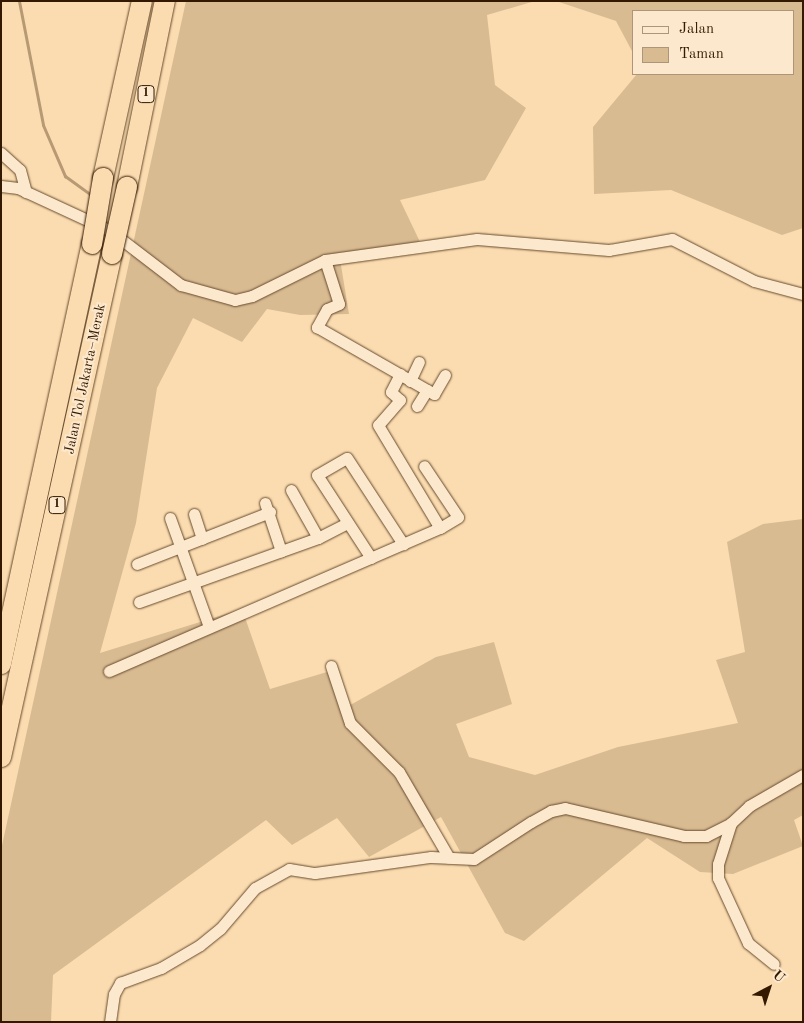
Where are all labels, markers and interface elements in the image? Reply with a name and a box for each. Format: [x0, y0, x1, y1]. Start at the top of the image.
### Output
legend [632, 10, 794, 75]
text: Jalan [679, 22, 714, 37]
text: Taman [679, 47, 724, 62]
road number: 1 [137, 85, 155, 104]
street label: Jalan Tol Jakarta–Merak [61, 302, 109, 456]
road number: 1 [48, 496, 66, 514]
north arrow [744, 963, 794, 1013]
text: U [770, 968, 787, 985]

